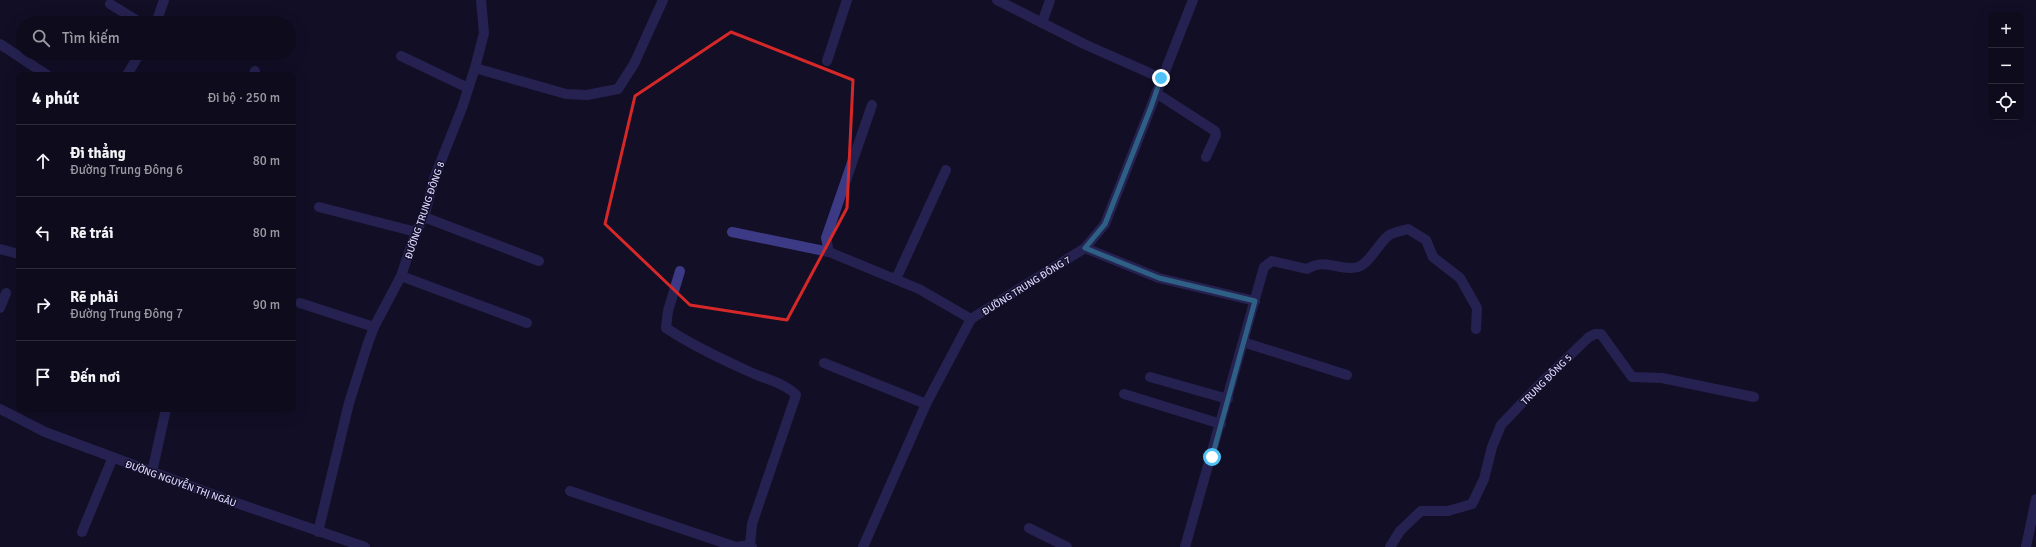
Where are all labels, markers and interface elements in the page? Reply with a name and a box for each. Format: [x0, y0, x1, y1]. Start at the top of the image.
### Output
map controls [1988, 12, 2024, 120]
button: + [1988, 12, 2024, 48]
search box [16, 16, 296, 60]
icon: search [30, 27, 52, 49]
text: Tìm kiếm [62, 29, 120, 47]
button: − [1988, 48, 2024, 84]
route end [1152, 69, 1170, 87]
button: locate [1988, 84, 2024, 120]
text: 4 phút [32, 88, 79, 109]
text: Đi bộ · 250 m [207, 90, 280, 106]
text: Đi thẳng [70, 144, 126, 162]
icon: ahead [32, 150, 54, 172]
text: 80 m [253, 153, 280, 169]
street label: ĐƯỜNG TRUNG ĐÔNG 8 [402, 160, 447, 261]
text: Đường Trung Đông 6 [70, 162, 183, 178]
icon: left [32, 222, 54, 244]
text: Rẽ trái [70, 224, 113, 242]
text: 80 m [253, 225, 280, 241]
street label: ĐƯỜNG TRUNG ĐÔNG 7 [979, 253, 1073, 318]
text: Rẽ phải [70, 288, 118, 306]
icon: right [32, 294, 54, 316]
text: 90 m [253, 297, 280, 313]
text: Đường Trung Đông 7 [70, 306, 183, 322]
street label: TRUNG ĐÔNG 5 [1519, 352, 1575, 408]
icon: arrive [32, 366, 54, 388]
text: Đến nơi [70, 368, 120, 386]
route start [1203, 448, 1221, 466]
street label: ĐƯỜNG NGUYỄN THỊ NGÂU [123, 457, 238, 510]

